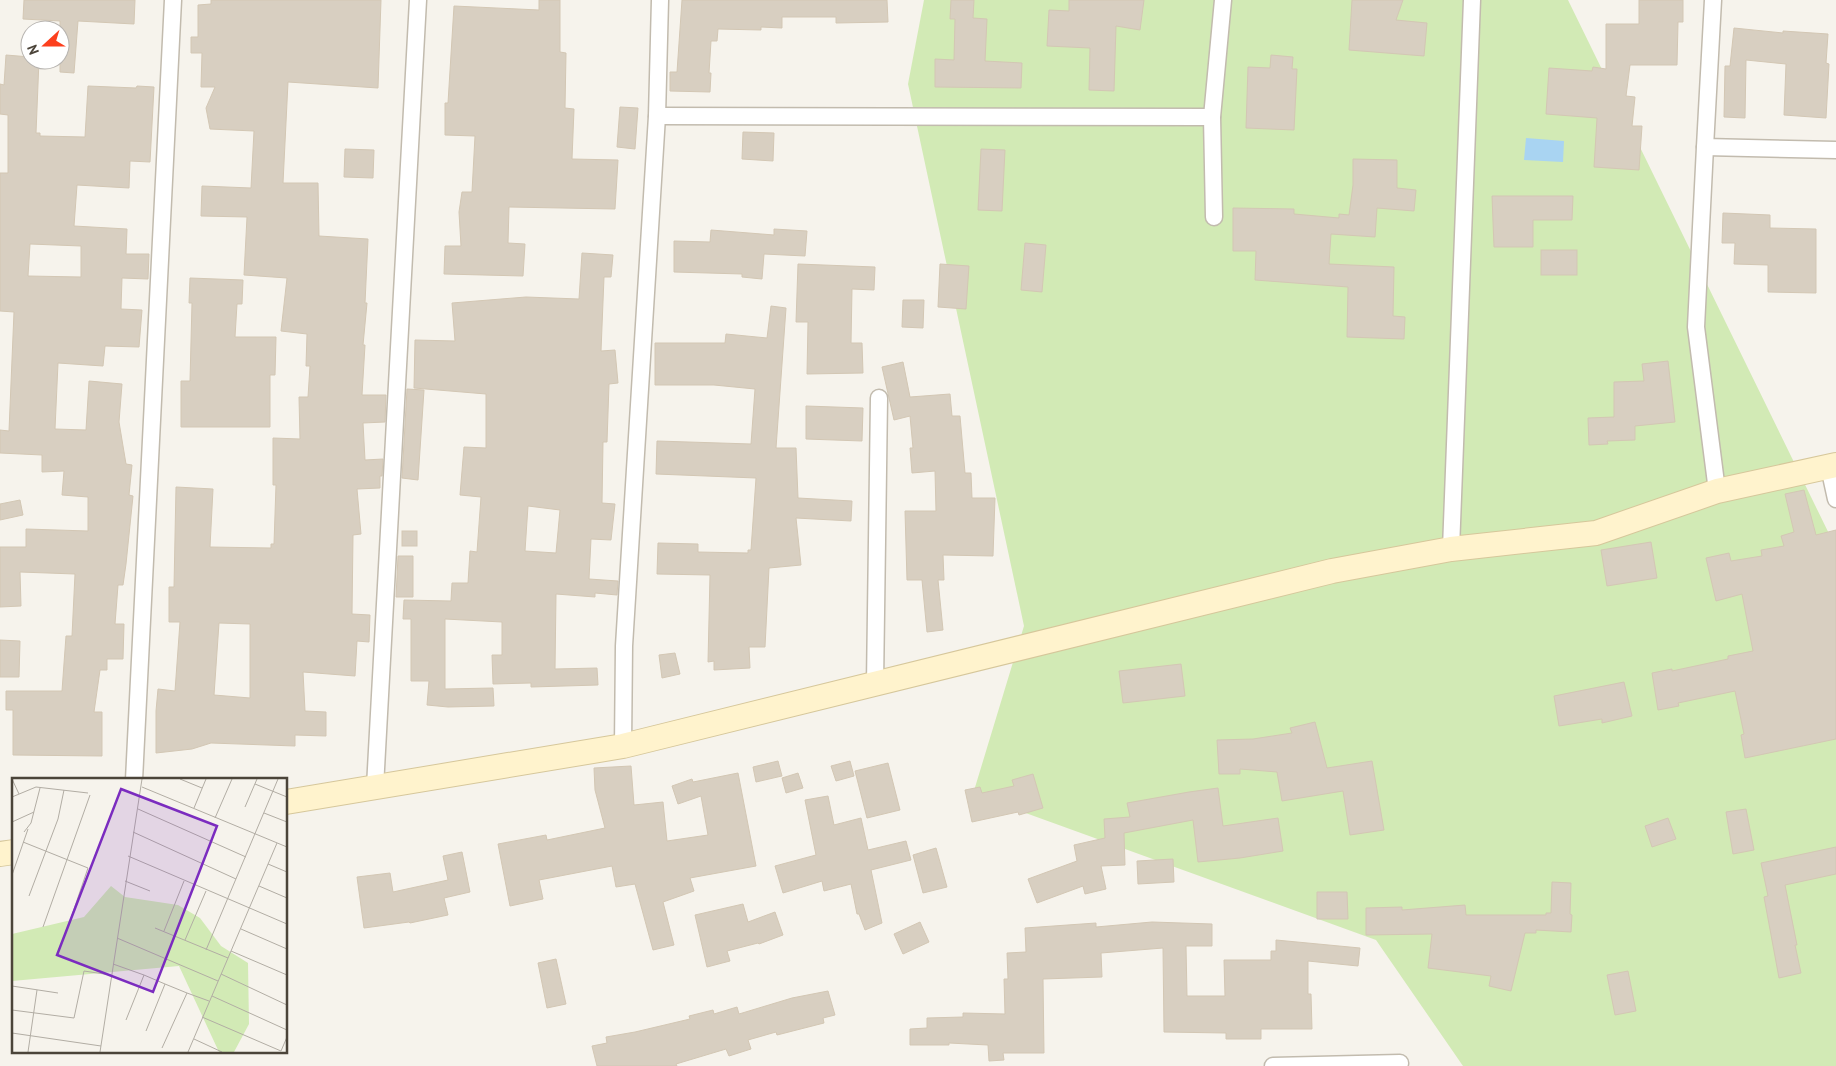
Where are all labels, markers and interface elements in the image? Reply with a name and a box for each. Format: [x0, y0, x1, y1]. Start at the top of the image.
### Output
north arrow [20, 20, 70, 70]
text: N [23, 42, 43, 57]
inset map [12, 778, 288, 1054]

